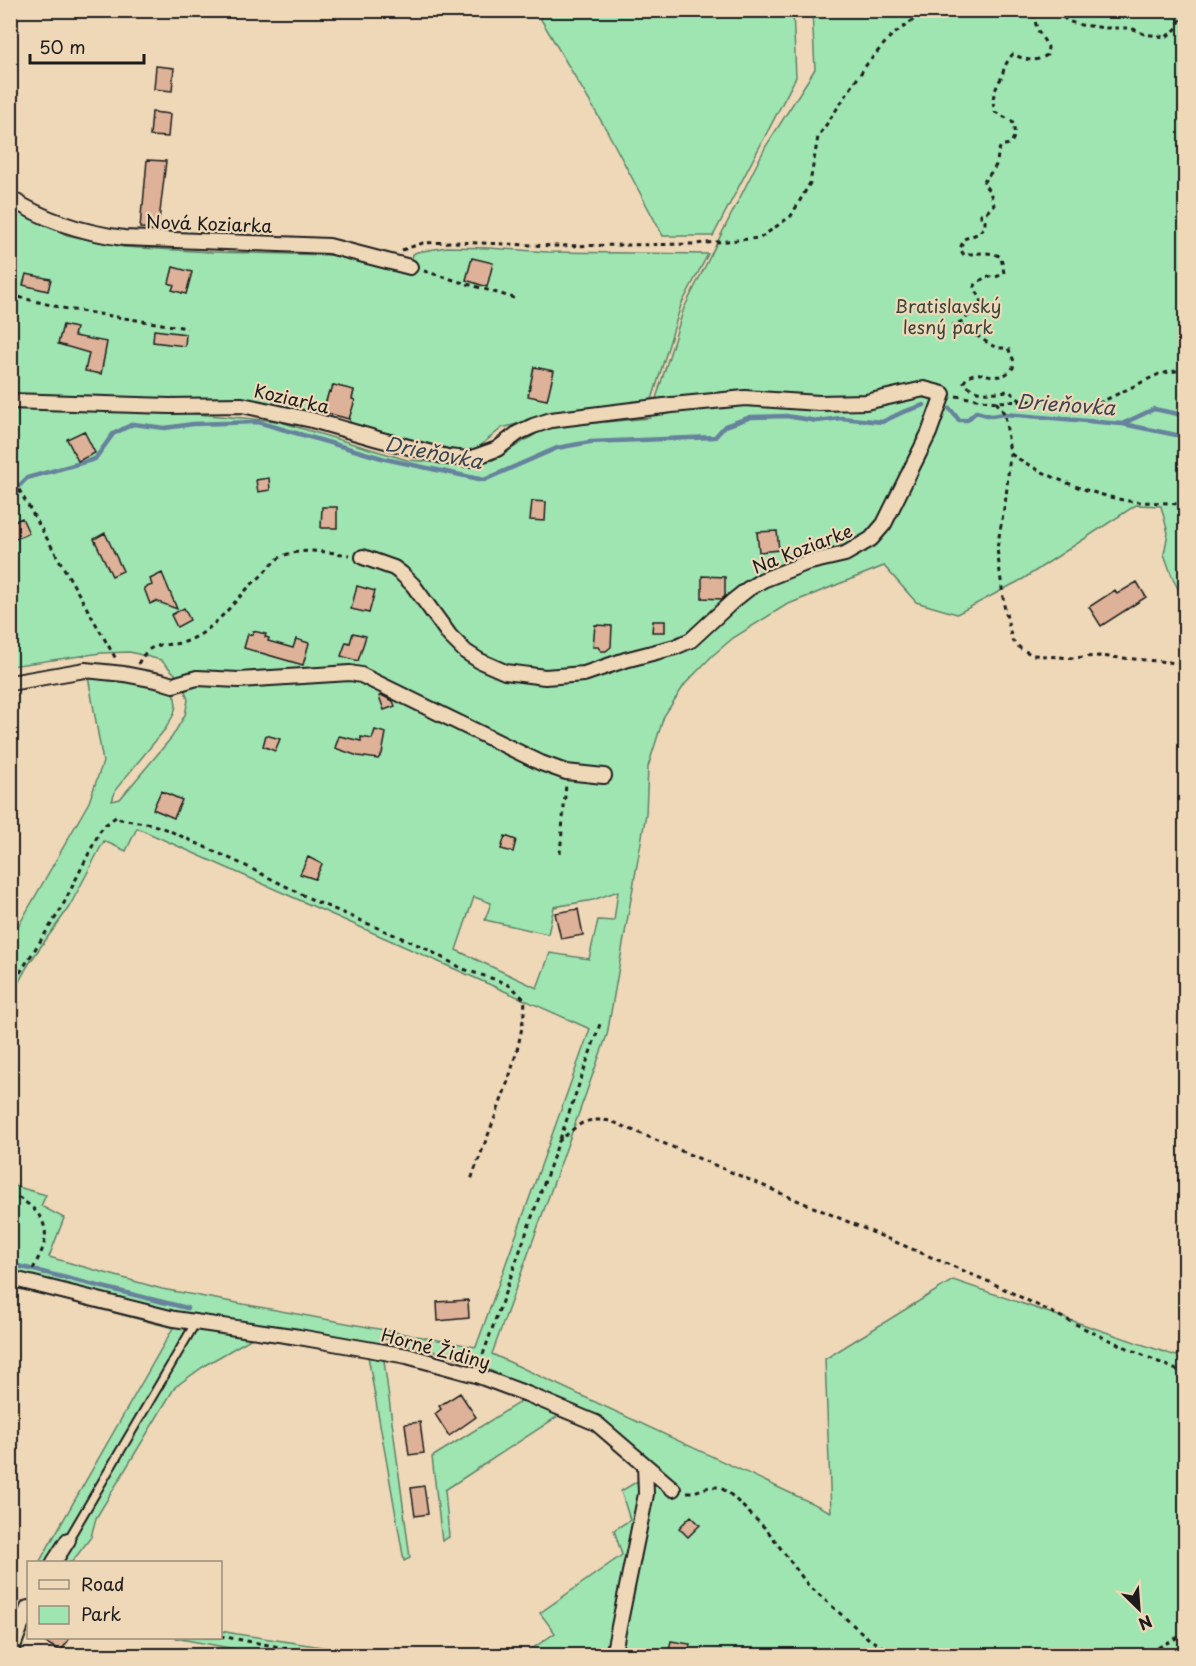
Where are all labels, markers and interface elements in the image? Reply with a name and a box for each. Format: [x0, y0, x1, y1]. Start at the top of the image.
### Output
scale bar [30, 27, 144, 65]
text: 50 m [39, 33, 86, 60]
street label: Nová Koziarka [145, 207, 273, 239]
park label: Bratislavský lesný park [895, 292, 1001, 340]
street label: Koziarka [252, 376, 333, 420]
water label: Drieňovka [1016, 386, 1118, 423]
water label: Drieňovka [383, 428, 487, 476]
street label: Na Koziarke [748, 516, 856, 580]
street label: Horné Židiny [378, 1320, 494, 1376]
legend [27, 1561, 222, 1639]
text: Road [81, 1570, 125, 1597]
north arrow [1109, 1579, 1169, 1639]
text: Park [81, 1600, 121, 1627]
text: N [1135, 1610, 1157, 1637]

